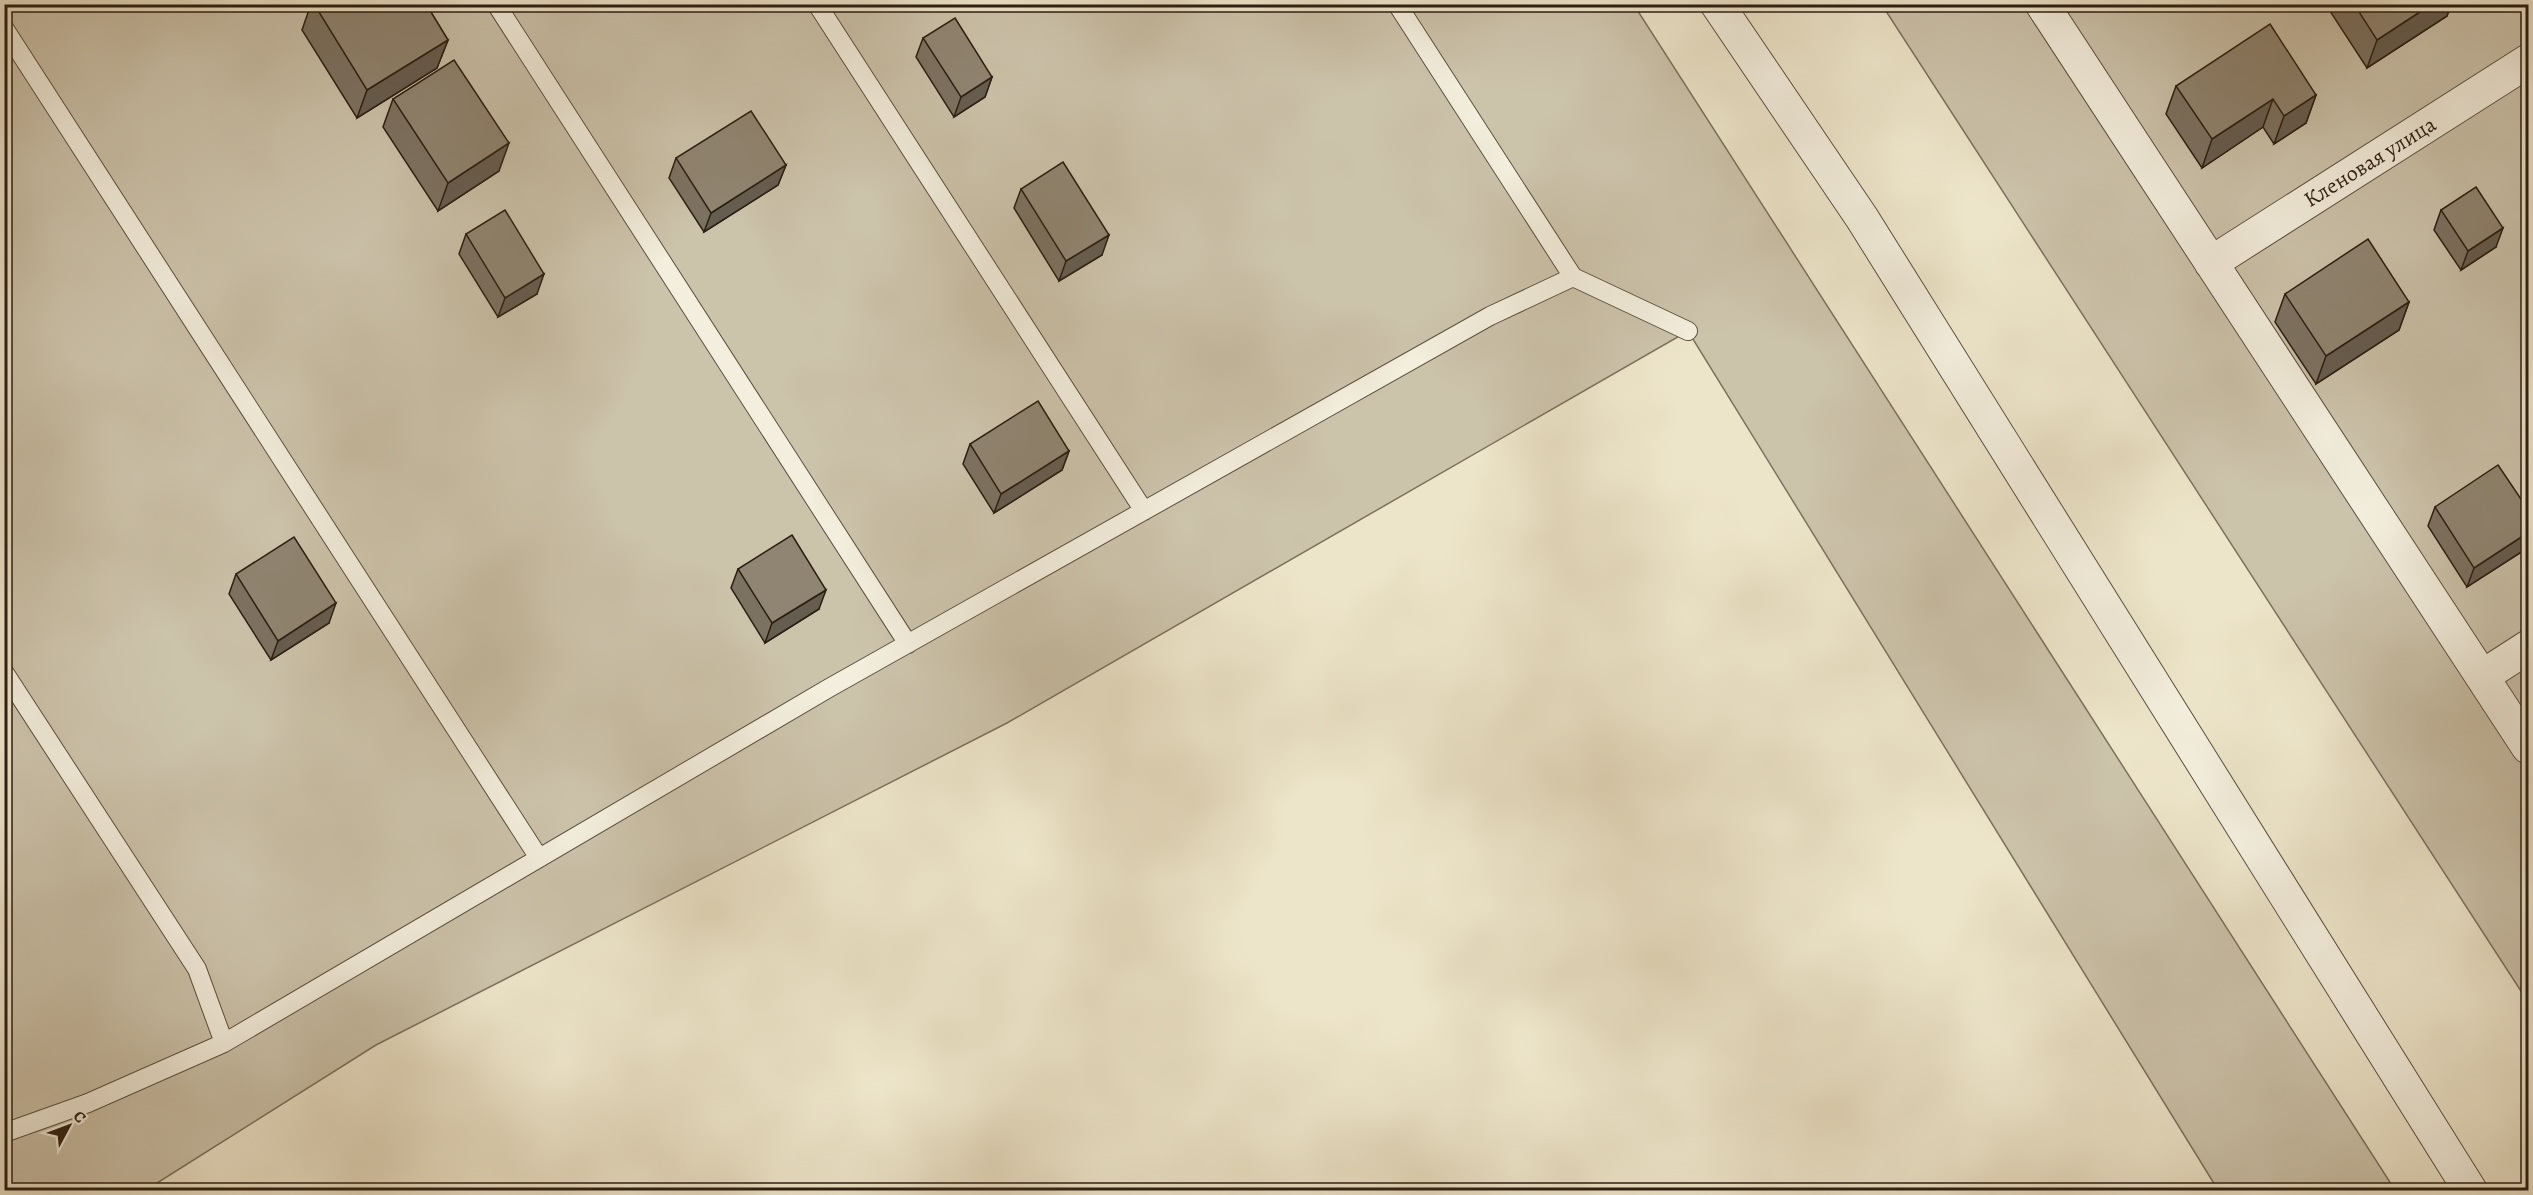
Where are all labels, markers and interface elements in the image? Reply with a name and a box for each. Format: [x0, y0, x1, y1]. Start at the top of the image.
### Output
street label: Кленовая улица [2298, 109, 2443, 215]
north arrow [39, 1096, 99, 1156]
text: С [68, 1106, 91, 1128]

